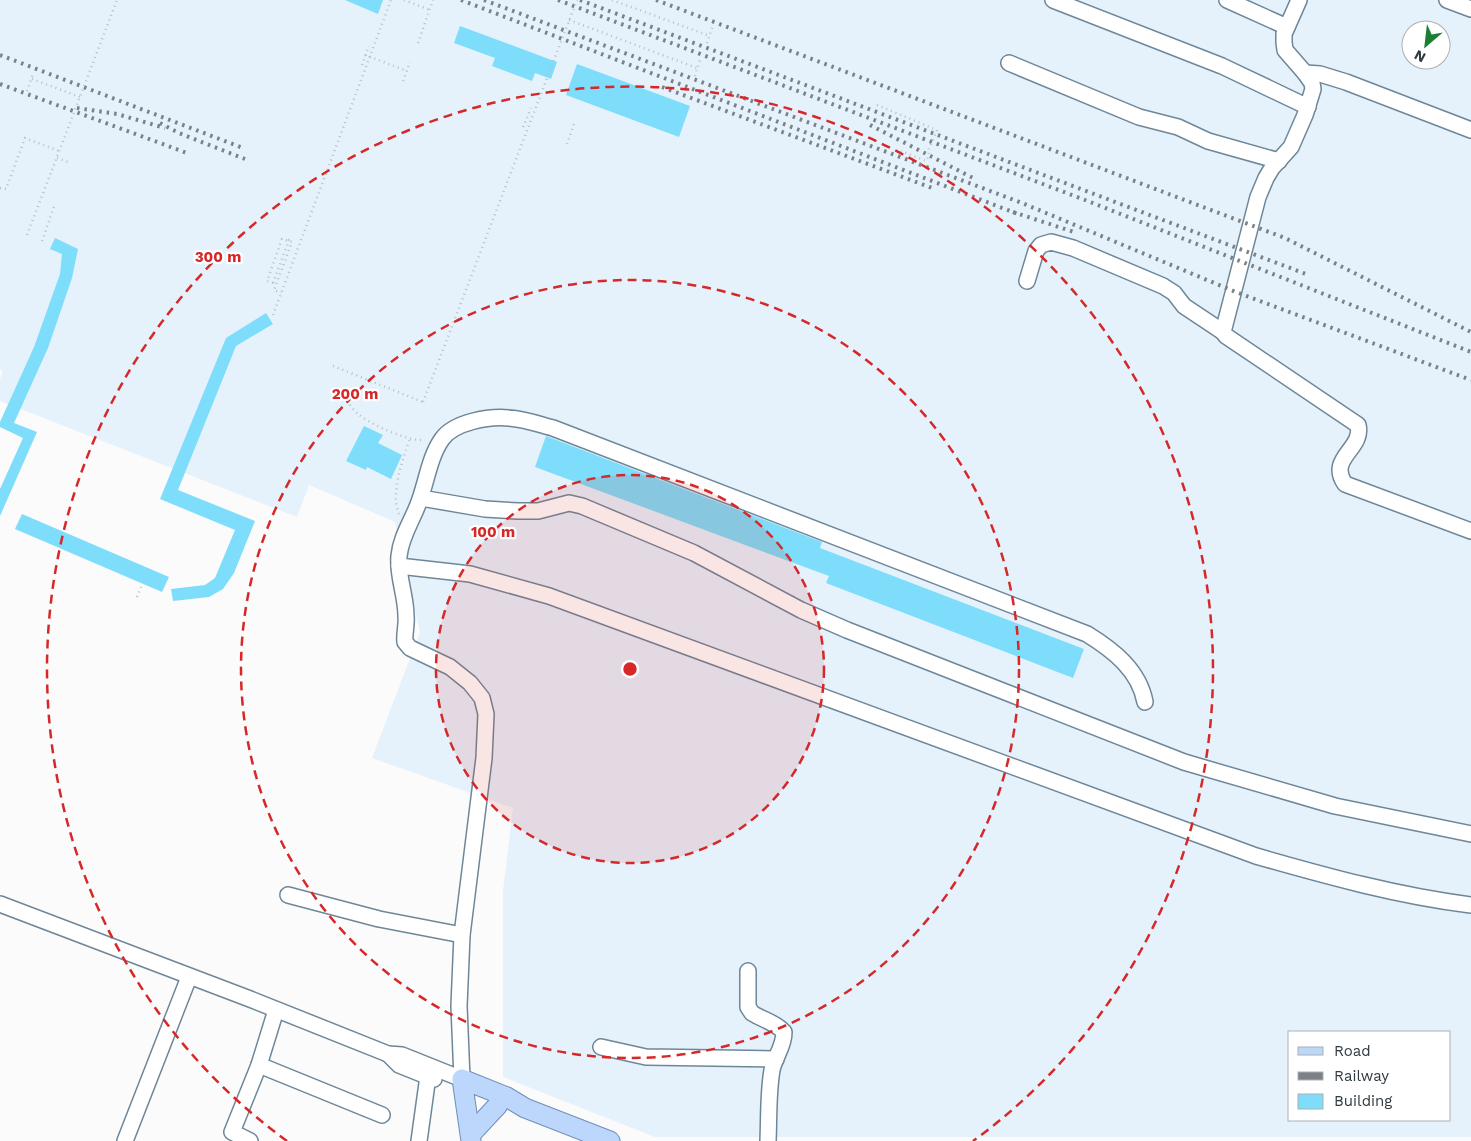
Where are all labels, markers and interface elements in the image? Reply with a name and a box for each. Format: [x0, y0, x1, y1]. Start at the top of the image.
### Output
north arrow [1401, 20, 1451, 70]
text: N [1412, 47, 1428, 66]
text: 300 m [195, 248, 241, 266]
text: 200 m [332, 385, 378, 403]
text: 100 m [471, 523, 515, 541]
centre of rings [621, 660, 639, 678]
legend [1288, 1031, 1451, 1121]
text: Road [1334, 1042, 1371, 1060]
text: Railway [1334, 1067, 1389, 1085]
text: Building [1334, 1092, 1392, 1110]

